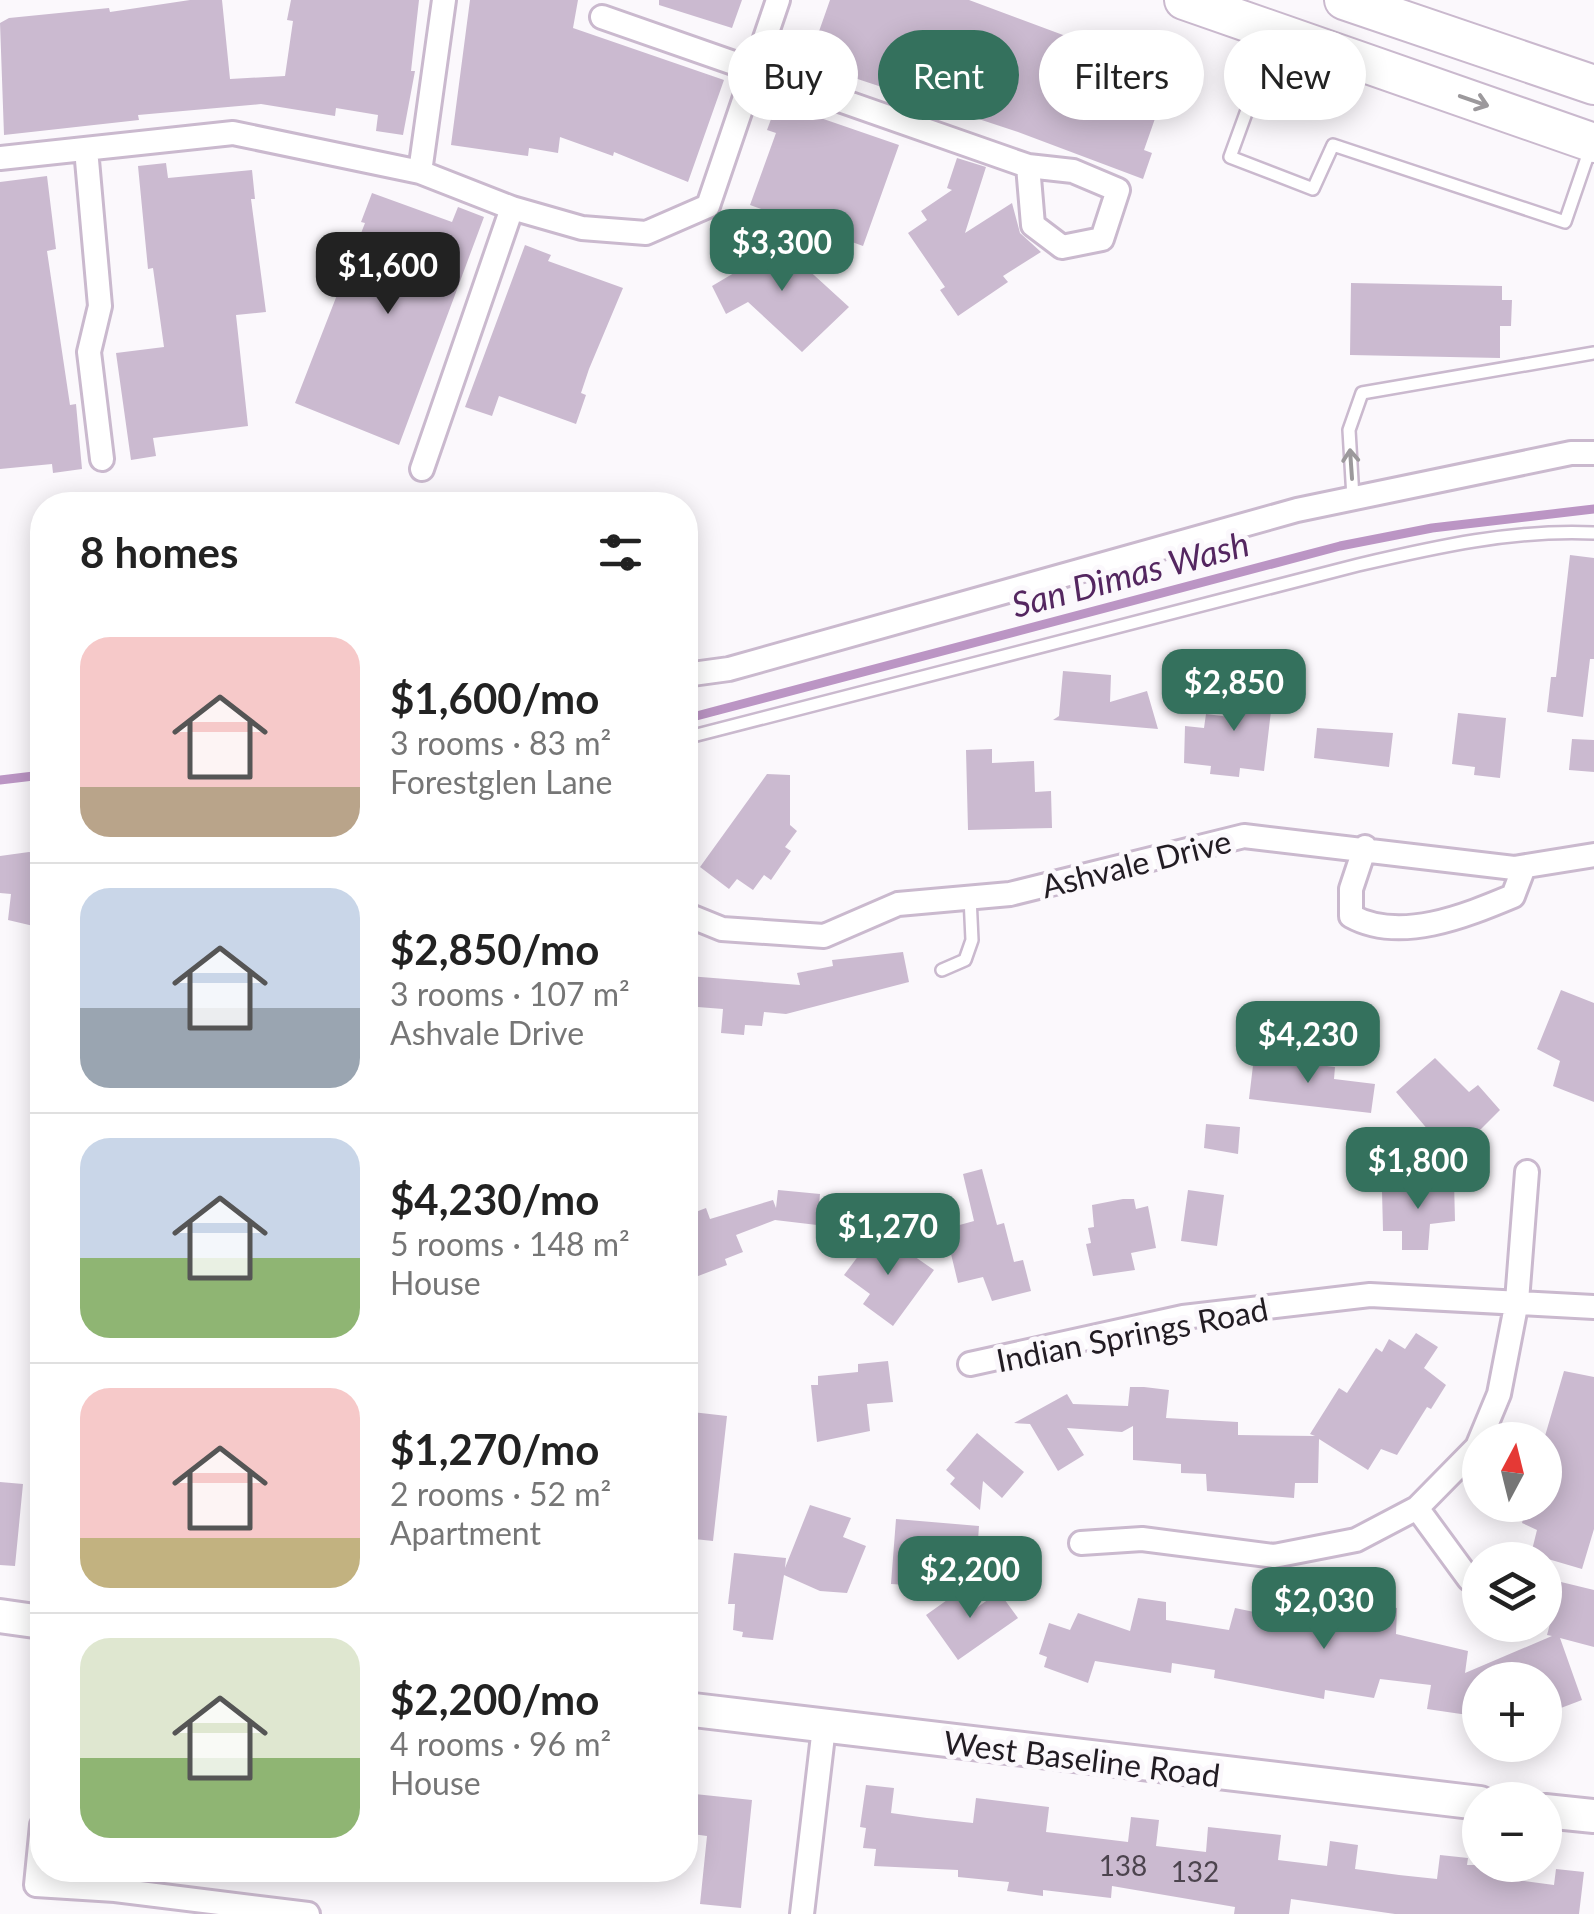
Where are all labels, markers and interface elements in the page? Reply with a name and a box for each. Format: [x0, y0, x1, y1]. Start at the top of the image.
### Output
chip: Buy [728, 30, 858, 120]
chip: Rent [878, 30, 1019, 120]
chip: Filters [1039, 30, 1204, 120]
chip: New [1224, 30, 1366, 120]
one-way arrow [1458, 93, 1489, 111]
pin: $3,300 [701, 209, 863, 294]
text: $3,300 [732, 222, 832, 261]
pin: $1,600 [307, 232, 469, 317]
text: $1,600 [338, 245, 438, 284]
one-way arrow [1341, 448, 1360, 481]
water label: San Dimas Wash [1007, 521, 1253, 625]
icon: filters [593, 525, 648, 580]
text: 8 homes [80, 527, 238, 577]
pin: $2,850 [1153, 649, 1315, 734]
text: $2,850 [1184, 662, 1284, 701]
text: $1,600/mo [390, 673, 599, 723]
icon: home [160, 677, 280, 797]
text: 3 rooms · 83 m² [390, 723, 611, 762]
text: Forestglen Lane [390, 762, 612, 801]
street label: Ashvale Drive [1037, 821, 1235, 905]
text: $2,850/mo [390, 924, 599, 974]
icon: home [160, 928, 280, 1048]
text: 3 rooms · 107 m² [390, 974, 630, 1013]
pin: $4,230 [1227, 1001, 1389, 1086]
text: Ashvale Drive [390, 1013, 584, 1052]
text: $4,230 [1258, 1014, 1358, 1053]
pin: $1,800 [1337, 1127, 1499, 1212]
text: $1,800 [1368, 1140, 1468, 1179]
text: $4,230/mo [390, 1174, 599, 1224]
icon: home [160, 1178, 280, 1298]
pin: $1,270 [807, 1193, 969, 1278]
text: $1,270 [838, 1206, 938, 1245]
text: 5 rooms · 148 m² [390, 1224, 630, 1263]
text: House [390, 1263, 481, 1302]
street label: Indian Springs Road [993, 1289, 1271, 1379]
north arrow [1462, 1422, 1562, 1522]
map controls [1462, 1422, 1562, 1882]
text: $1,270/mo [390, 1424, 599, 1474]
icon: home [160, 1428, 280, 1548]
text: 2 rooms · 52 m² [390, 1474, 611, 1513]
text: Apartment [390, 1513, 541, 1552]
pin: $2,200 [889, 1536, 1051, 1621]
button: layers [1462, 1542, 1562, 1642]
text: $2,200 [920, 1549, 1020, 1588]
pin: $2,030 [1243, 1567, 1405, 1652]
text: $2,030 [1274, 1580, 1374, 1619]
button: + [1462, 1662, 1562, 1762]
text: $2,200/mo [390, 1674, 599, 1724]
icon: home [160, 1678, 280, 1798]
street label: West Baseline Road [942, 1722, 1222, 1794]
text: 4 rooms · 96 m² [390, 1724, 611, 1763]
text: House [390, 1763, 481, 1802]
button: − [1462, 1782, 1562, 1882]
house number: 138 [1099, 1848, 1147, 1882]
house number: 132 [1171, 1854, 1219, 1888]

